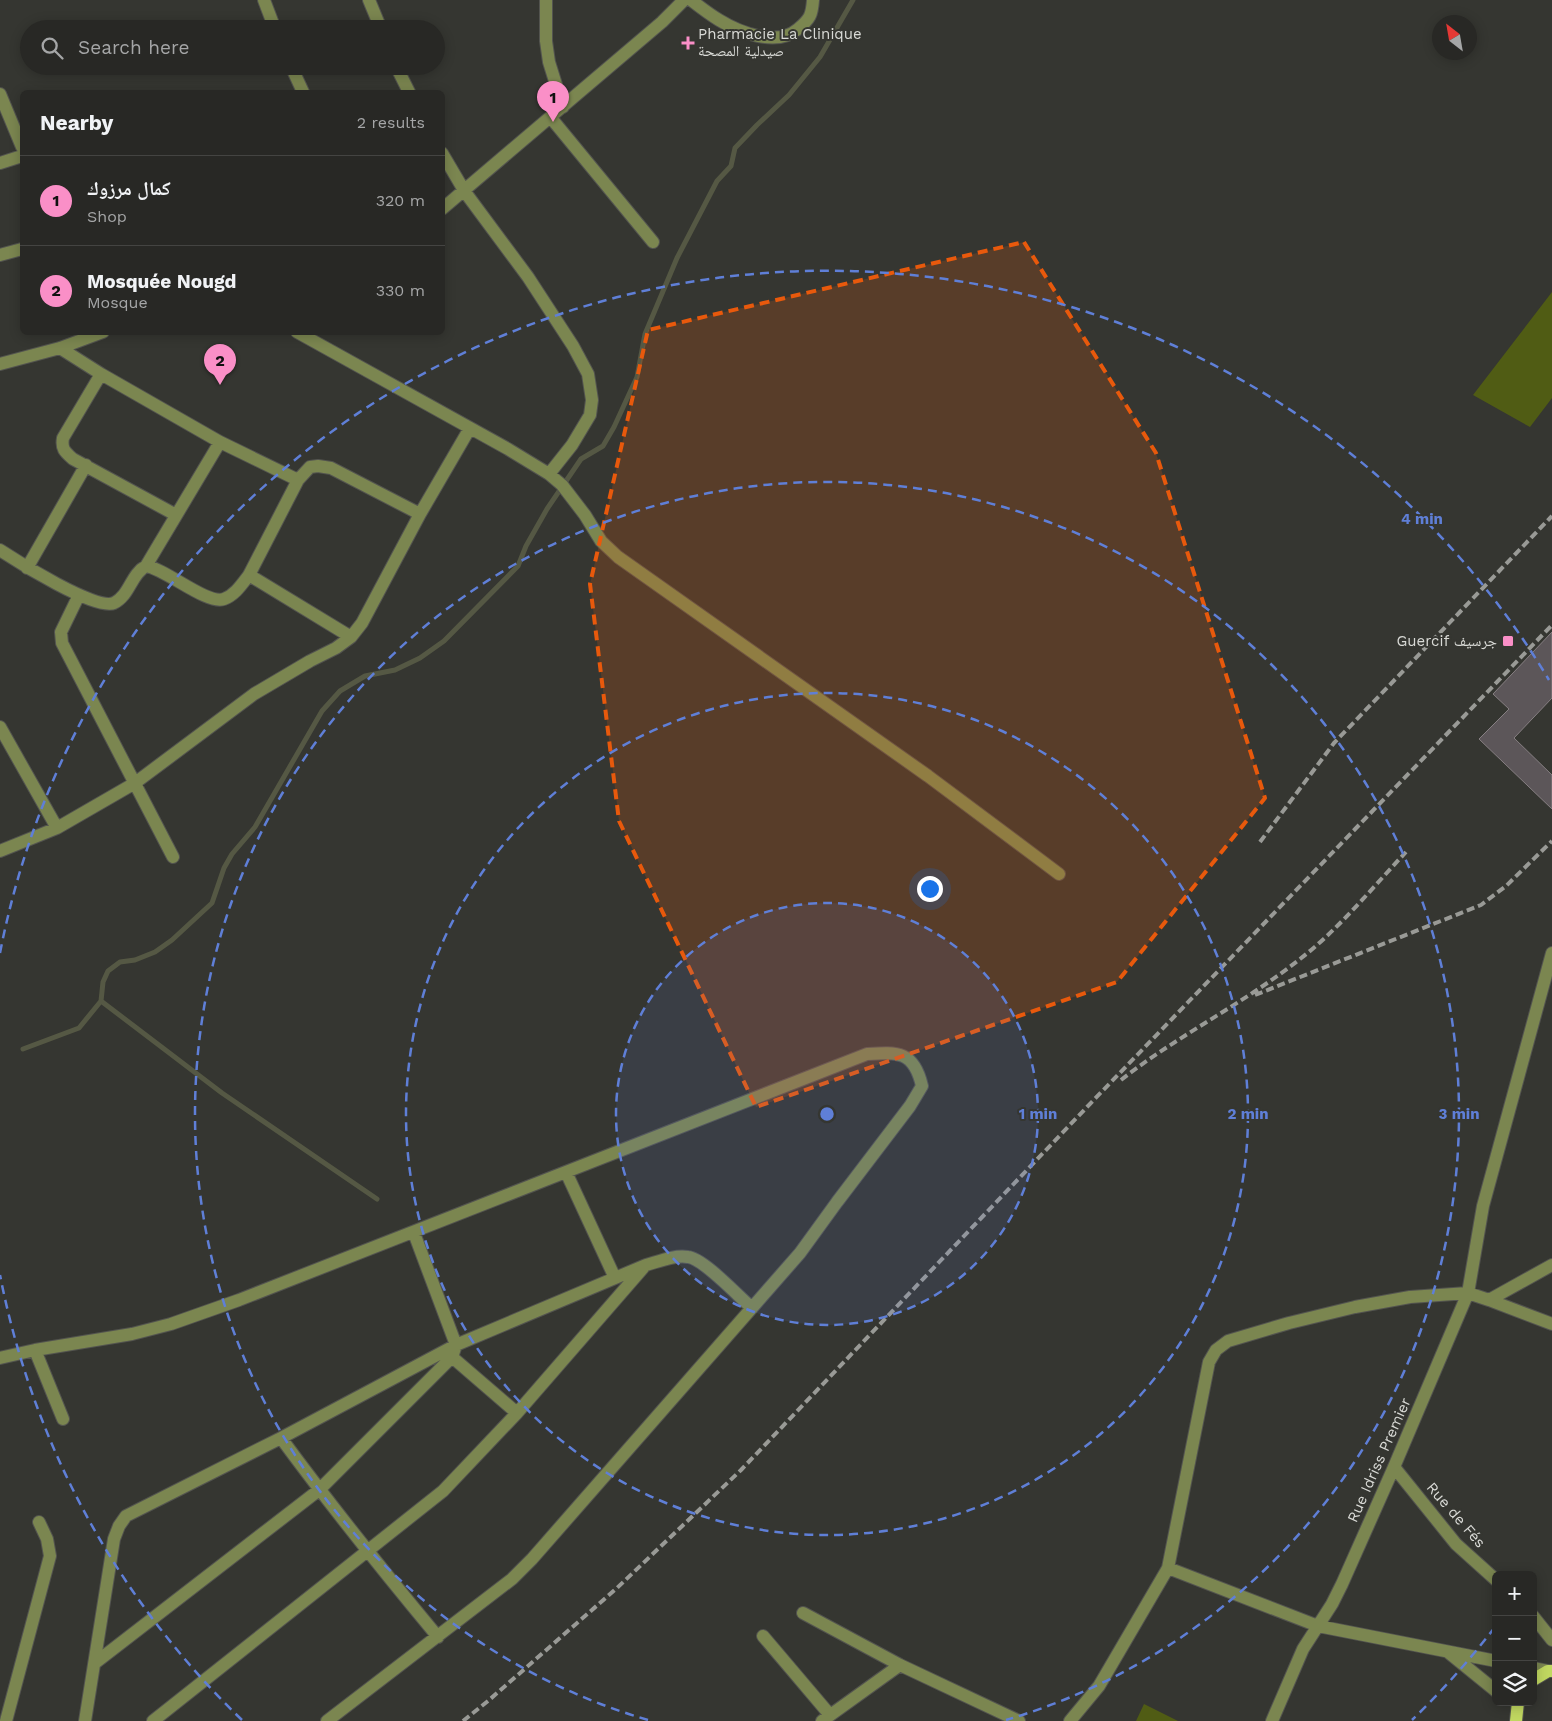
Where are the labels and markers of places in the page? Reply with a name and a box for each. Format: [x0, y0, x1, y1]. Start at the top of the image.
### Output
place label: Pharmacie La Clinique صيدلية المصحة [698, 25, 862, 60]
marker: Pharmacie La Clinique صيدلية المصحة [682, 37, 694, 49]
pin: 1 [537, 81, 569, 122]
pin: 2 [204, 344, 236, 385]
place label: Guercif جرسيف [1396, 632, 1497, 650]
marker: Guercif جرسيف [1501, 634, 1515, 648]
centre of rings [818, 1105, 836, 1123]

